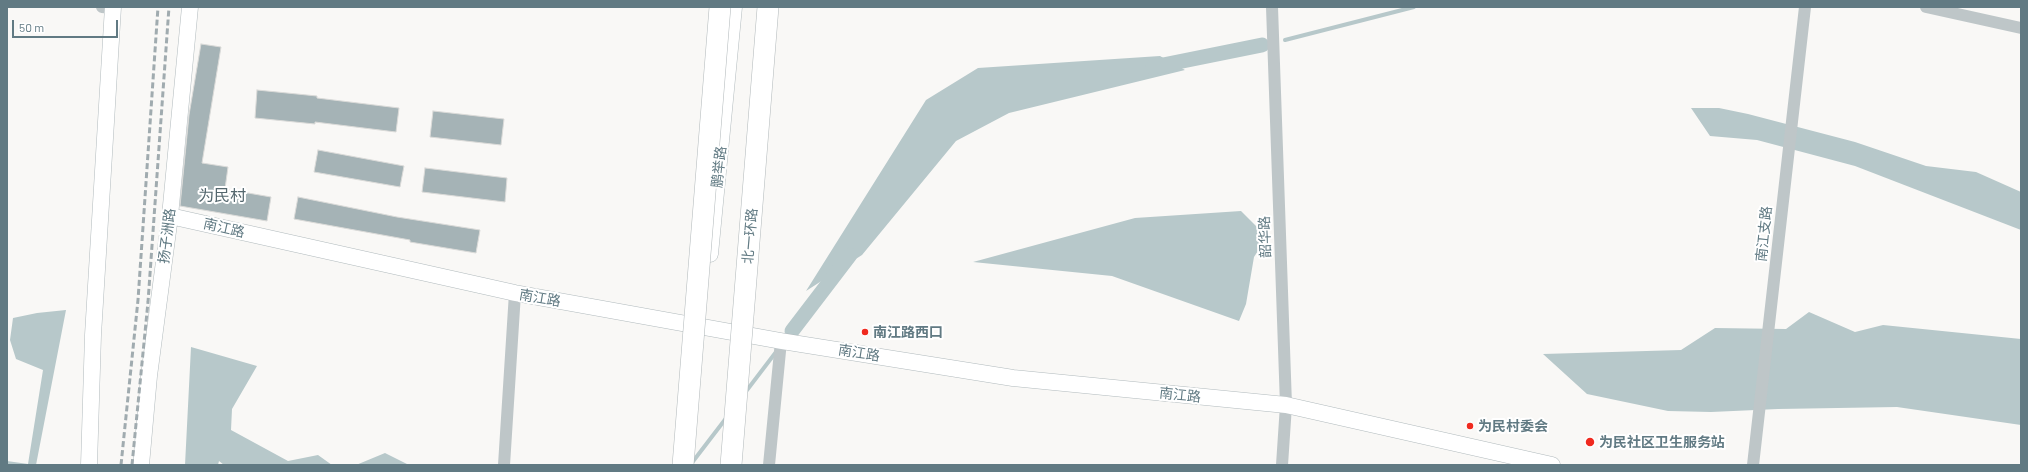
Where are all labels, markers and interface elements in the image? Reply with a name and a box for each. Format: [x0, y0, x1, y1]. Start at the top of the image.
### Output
scale bar [14, 12, 120, 38]
text: 50 m [19, 20, 44, 34]
street label: 鹏举路 [708, 145, 730, 189]
district label: 为民村 [198, 186, 246, 206]
street label: 南江支路 [1753, 205, 1775, 263]
street label: 扬子洲路 [155, 207, 179, 265]
street label: 北一环路 [739, 207, 761, 265]
street label: 南江路 [202, 215, 246, 241]
street label: 韶华路 [1256, 216, 1274, 258]
street label: 南江路 [518, 286, 562, 310]
place label: 南江路西口 [873, 324, 943, 340]
marker: 南江路西口 [860, 327, 870, 337]
street label: 南江路 [837, 341, 881, 365]
street label: 南江路 [1158, 384, 1202, 406]
place label: 为民村委会 [1478, 418, 1548, 434]
marker: 为民村委会 [1465, 421, 1475, 431]
place label: 为民社区卫生服务站 [1599, 434, 1725, 450]
marker: 为民社区卫生服务站 [1584, 436, 1596, 448]

